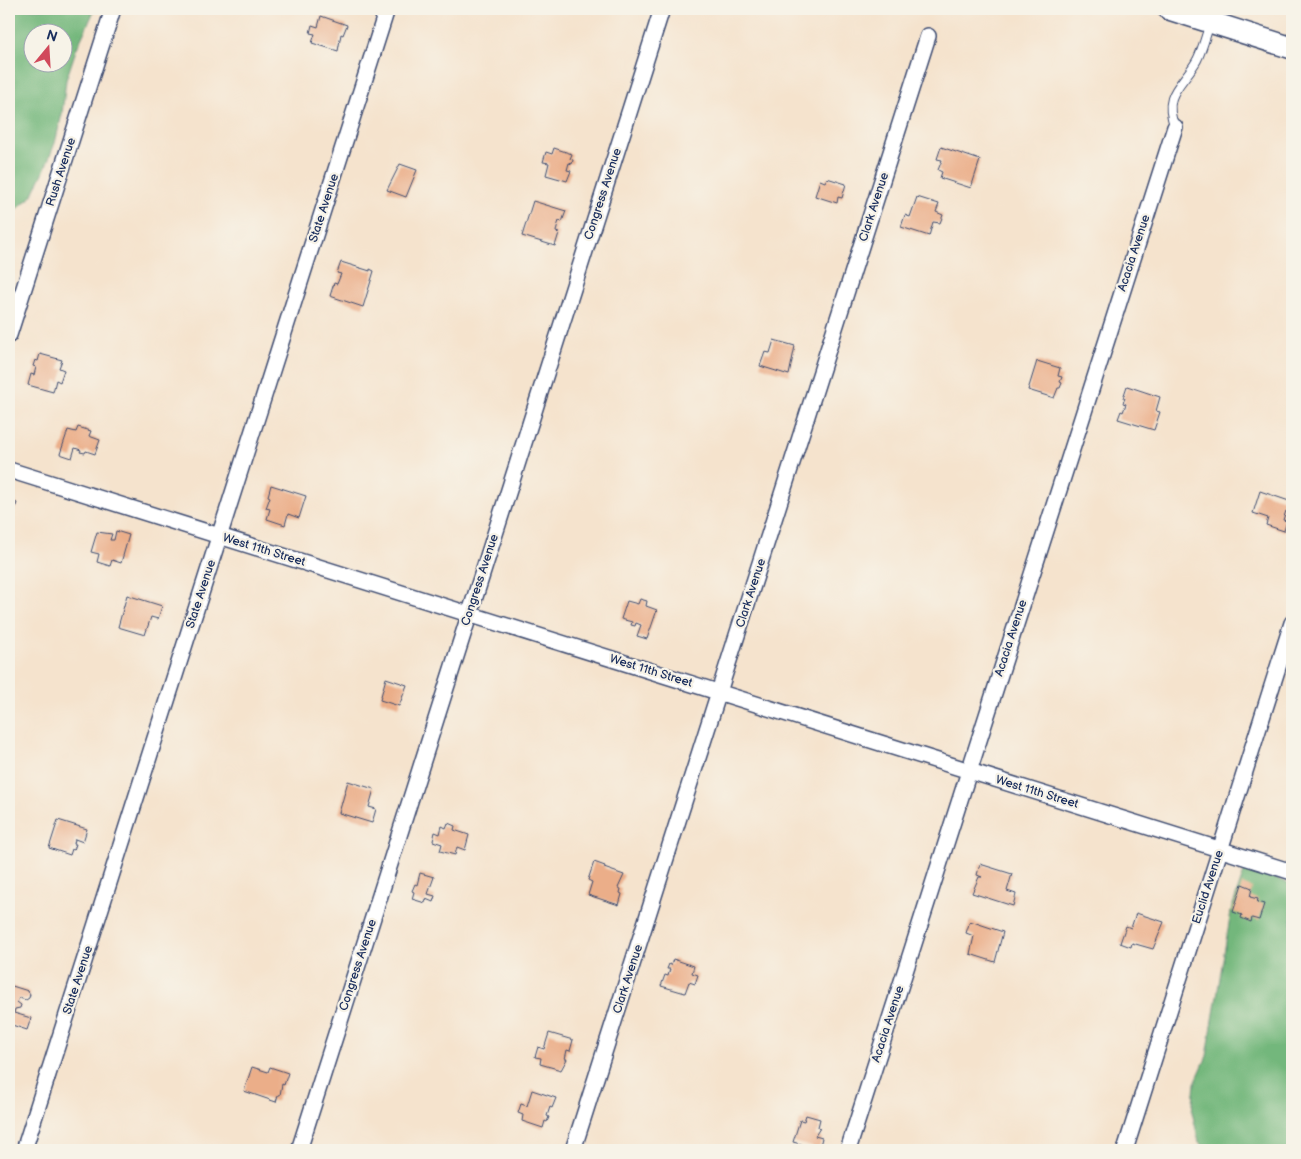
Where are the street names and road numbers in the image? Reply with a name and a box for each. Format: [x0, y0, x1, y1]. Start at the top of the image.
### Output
street label: Rush Avenue [43, 136, 79, 208]
street label: Congress Avenue [581, 146, 625, 242]
street label: Clark Avenue [856, 171, 892, 243]
street label: State Avenue [306, 172, 342, 244]
street label: Acacia Avenue [1115, 213, 1153, 293]
street label: West 11th Street [221, 530, 308, 570]
street label: Congress Avenue [458, 532, 502, 628]
street label: Clark Avenue [733, 557, 769, 629]
street label: State Avenue [183, 558, 219, 630]
street label: Acacia Avenue [992, 598, 1030, 678]
street label: West 11th Street [608, 651, 695, 691]
street label: West 11th Street [994, 772, 1081, 812]
street label: Euclid Avenue [1189, 848, 1227, 926]
street label: Congress Avenue [336, 917, 380, 1013]
street label: Clark Avenue [610, 943, 646, 1015]
street label: State Avenue [60, 944, 96, 1016]
street label: Acacia Avenue [869, 984, 907, 1064]

